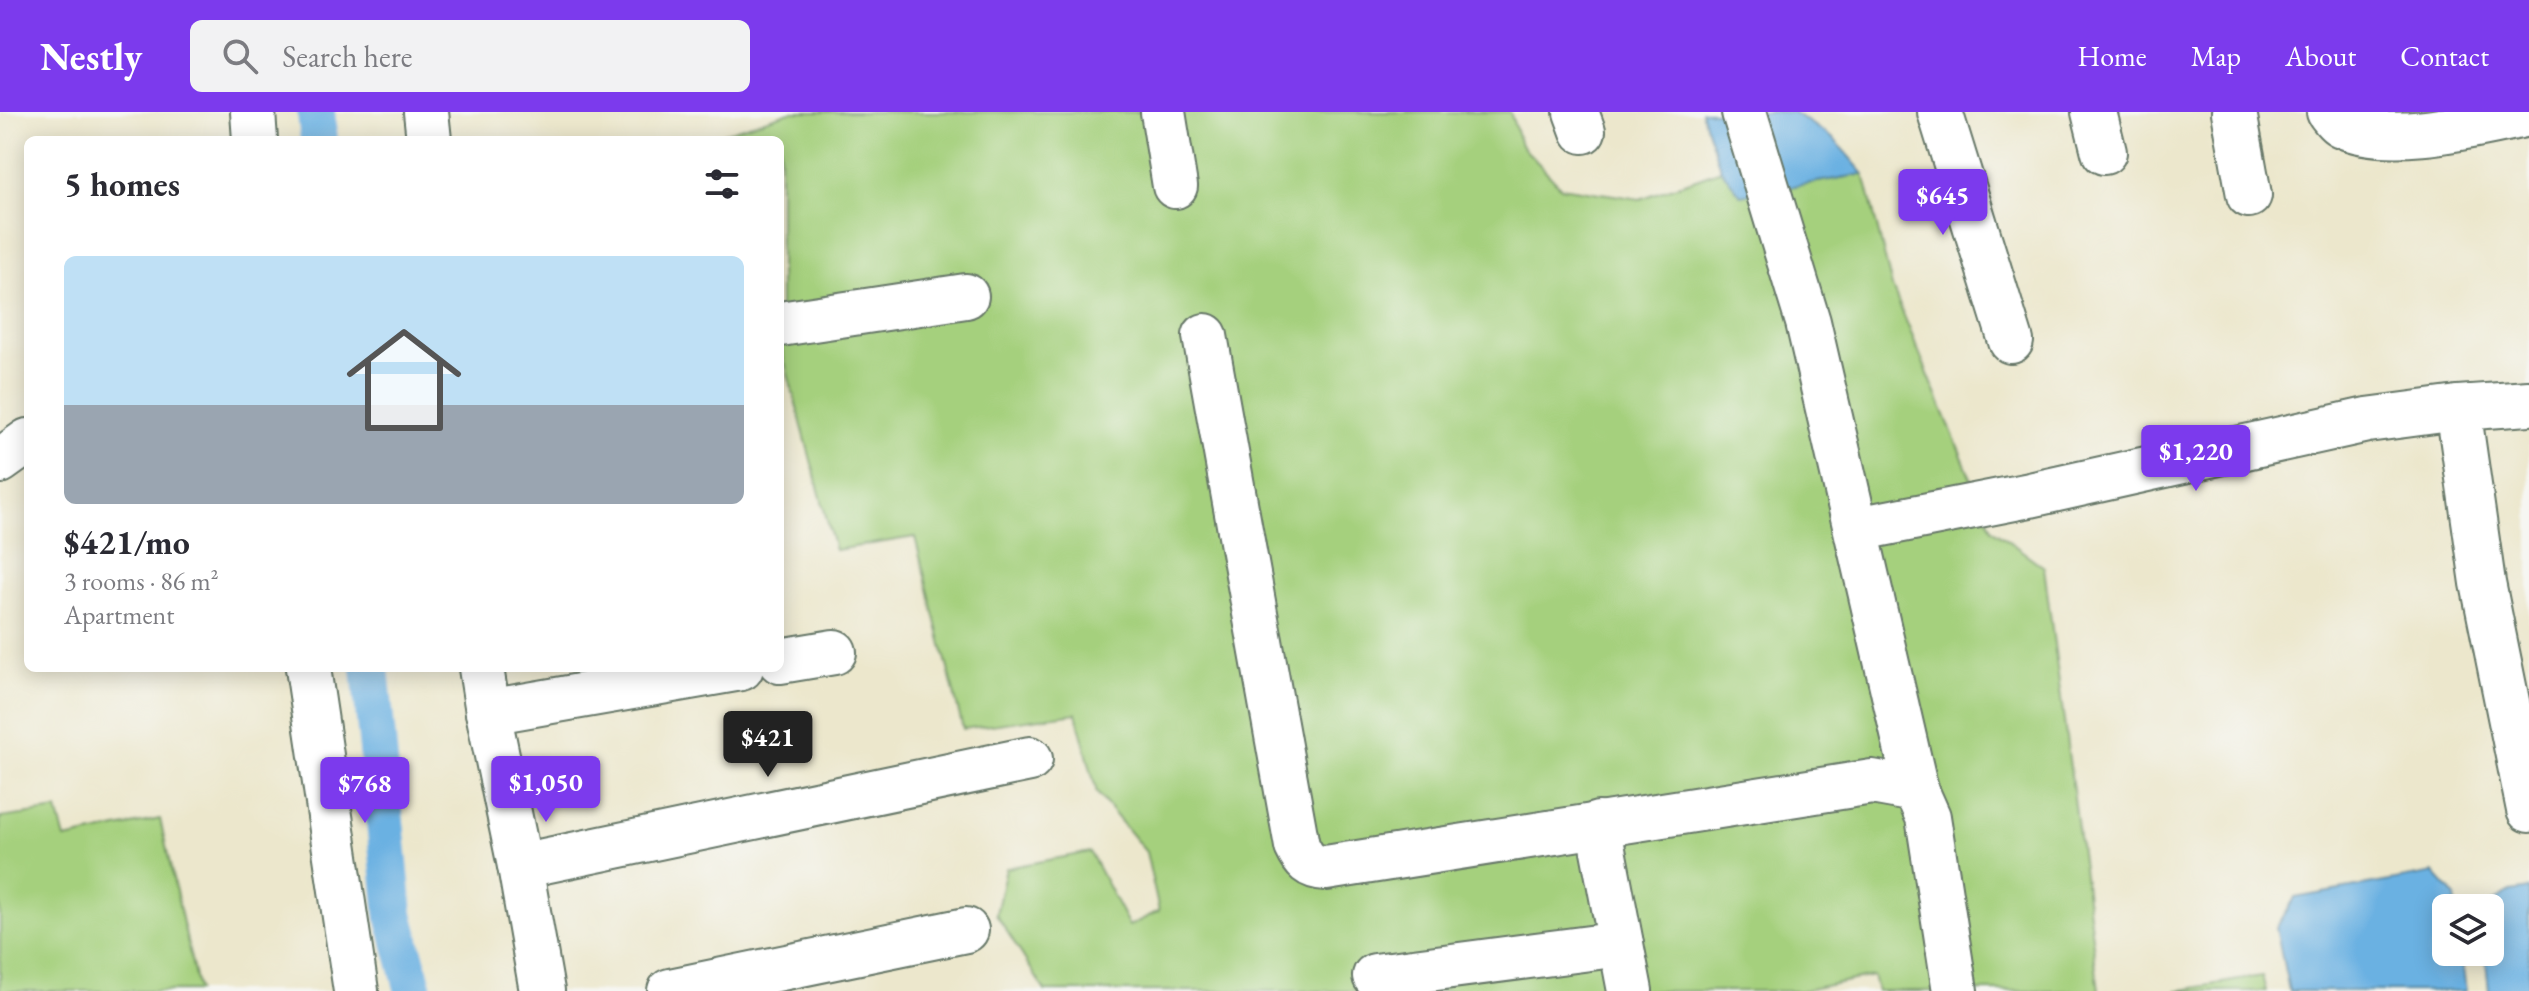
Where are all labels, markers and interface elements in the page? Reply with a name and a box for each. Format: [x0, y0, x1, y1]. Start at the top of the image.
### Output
search box [190, 20, 750, 92]
text: Nestly [40, 32, 142, 81]
icon: search [218, 34, 262, 78]
text: Search here [282, 37, 412, 76]
text: Home [2077, 38, 2147, 74]
text: Map [2191, 38, 2241, 74]
text: About [2285, 38, 2356, 74]
text: Contact [2400, 38, 2489, 74]
text: 5 homes [64, 162, 180, 206]
icon: filters [700, 162, 744, 206]
pin: $645 [1896, 169, 1990, 237]
text: $645 [1916, 178, 1970, 212]
icon: home [332, 308, 476, 452]
pin: $1,220 [2131, 425, 2261, 493]
text: $1,220 [2159, 434, 2233, 468]
text: $421/mo [64, 520, 190, 564]
text: 3 rooms · 86 m² [64, 564, 219, 598]
text: Apartment [64, 598, 174, 632]
pin: $421 [721, 711, 815, 779]
text: $421 [741, 720, 795, 754]
pin: $1,050 [481, 756, 611, 824]
pin: $768 [318, 757, 412, 825]
text: $1,050 [509, 765, 583, 799]
text: $768 [338, 766, 392, 800]
map controls [2432, 894, 2504, 966]
button: layers [2432, 894, 2504, 966]

